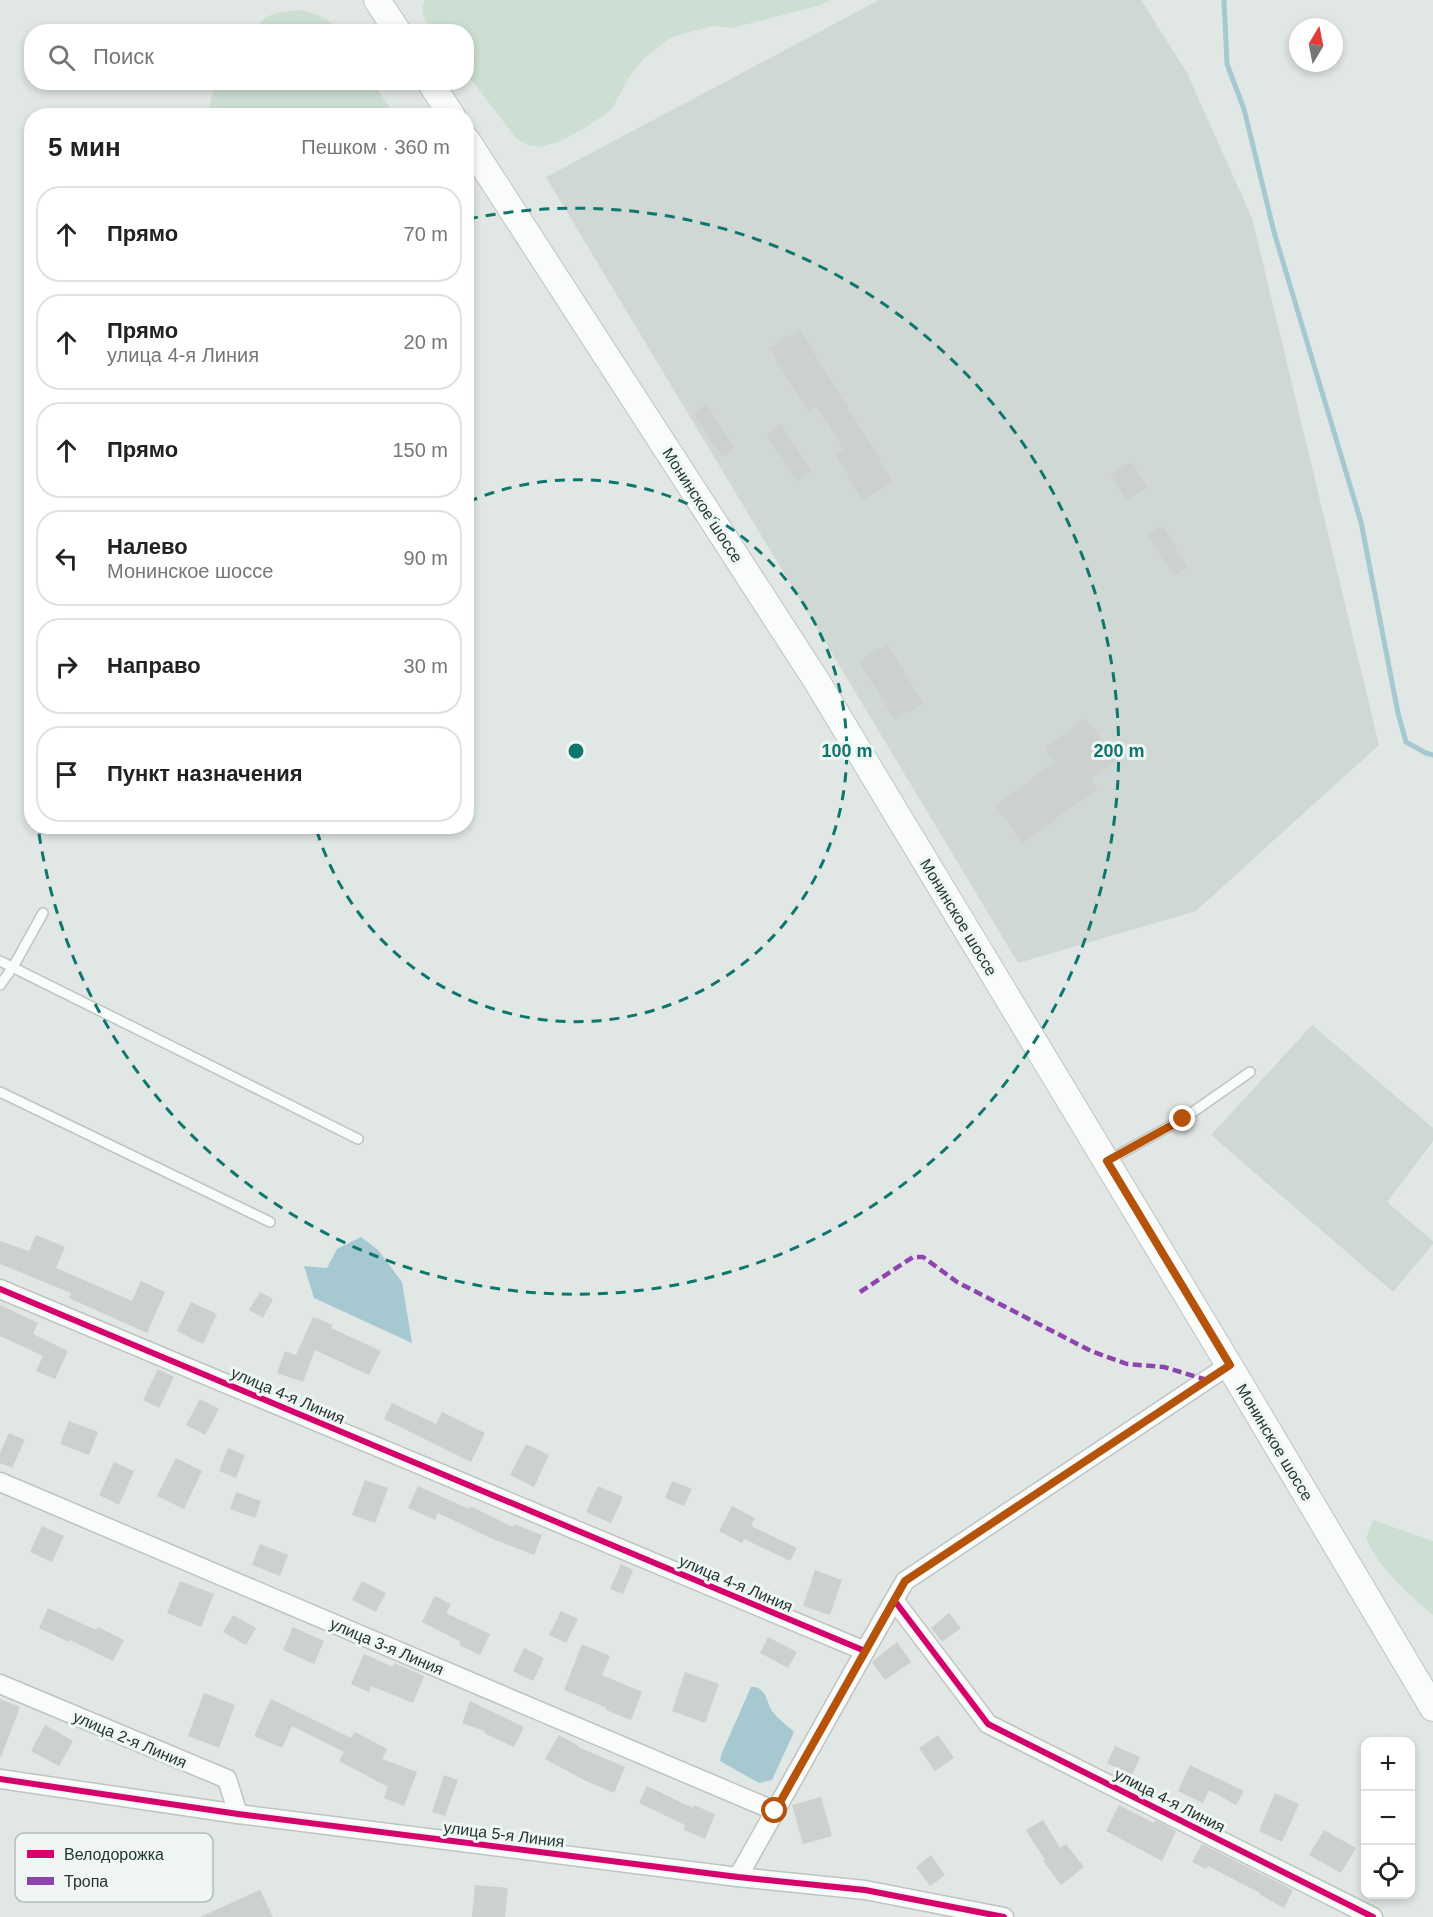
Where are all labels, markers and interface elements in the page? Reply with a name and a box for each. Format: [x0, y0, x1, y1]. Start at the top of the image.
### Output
north arrow [1289, 18, 1343, 72]
search box [24, 24, 474, 90]
icon: search [45, 41, 78, 74]
text: Поиск [93, 44, 154, 69]
text: 5 мин [48, 132, 121, 162]
text: Пешком · 360 m [301, 136, 450, 158]
icon: ahead [50, 218, 83, 251]
text: Прямо [107, 221, 178, 246]
text: 70 m [404, 223, 448, 245]
text: Прямо [107, 318, 178, 343]
icon: ahead [50, 326, 83, 359]
text: 20 m [404, 331, 448, 353]
text: улица 4-я Линия [107, 344, 259, 366]
icon: ahead [50, 434, 83, 467]
text: Прямо [107, 437, 178, 462]
text: 150 m [392, 439, 448, 461]
street label: Монинское шоссе [659, 445, 746, 566]
text: Налево [107, 534, 188, 559]
icon: left [50, 542, 83, 575]
text: 90 m [404, 547, 448, 569]
text: Монинское шоссе [107, 560, 273, 582]
icon: right [50, 650, 83, 683]
text: Направо [107, 653, 201, 678]
text: 30 m [404, 655, 448, 677]
centre of rings [566, 741, 586, 761]
text: 100 m [821, 741, 873, 761]
text: 200 m [1093, 741, 1145, 761]
icon: arrive [50, 758, 83, 791]
text: Пункт назначения [107, 761, 303, 786]
street label: Монинское шоссе [917, 856, 1000, 979]
route end [1169, 1105, 1195, 1131]
street label: улица 4-я Линия [228, 1364, 347, 1427]
street label: Монинское шоссе [1233, 1381, 1316, 1504]
street label: улица 4-я Линия [676, 1552, 795, 1615]
street label: улица 3-я Линия [327, 1615, 446, 1678]
street label: улица 2-я Линия [70, 1708, 189, 1771]
map controls [1361, 1737, 1415, 1899]
button: + [1361, 1737, 1415, 1791]
street label: улица 4-я Линия [1112, 1765, 1228, 1836]
button: − [1361, 1791, 1415, 1845]
route start [761, 1797, 787, 1823]
street label: улица 5-я Линия [443, 1819, 565, 1850]
legend [15, 1833, 213, 1902]
button: locate [1361, 1845, 1415, 1899]
text: Велодорожка [64, 1846, 164, 1863]
text: Тропа [64, 1873, 108, 1890]

